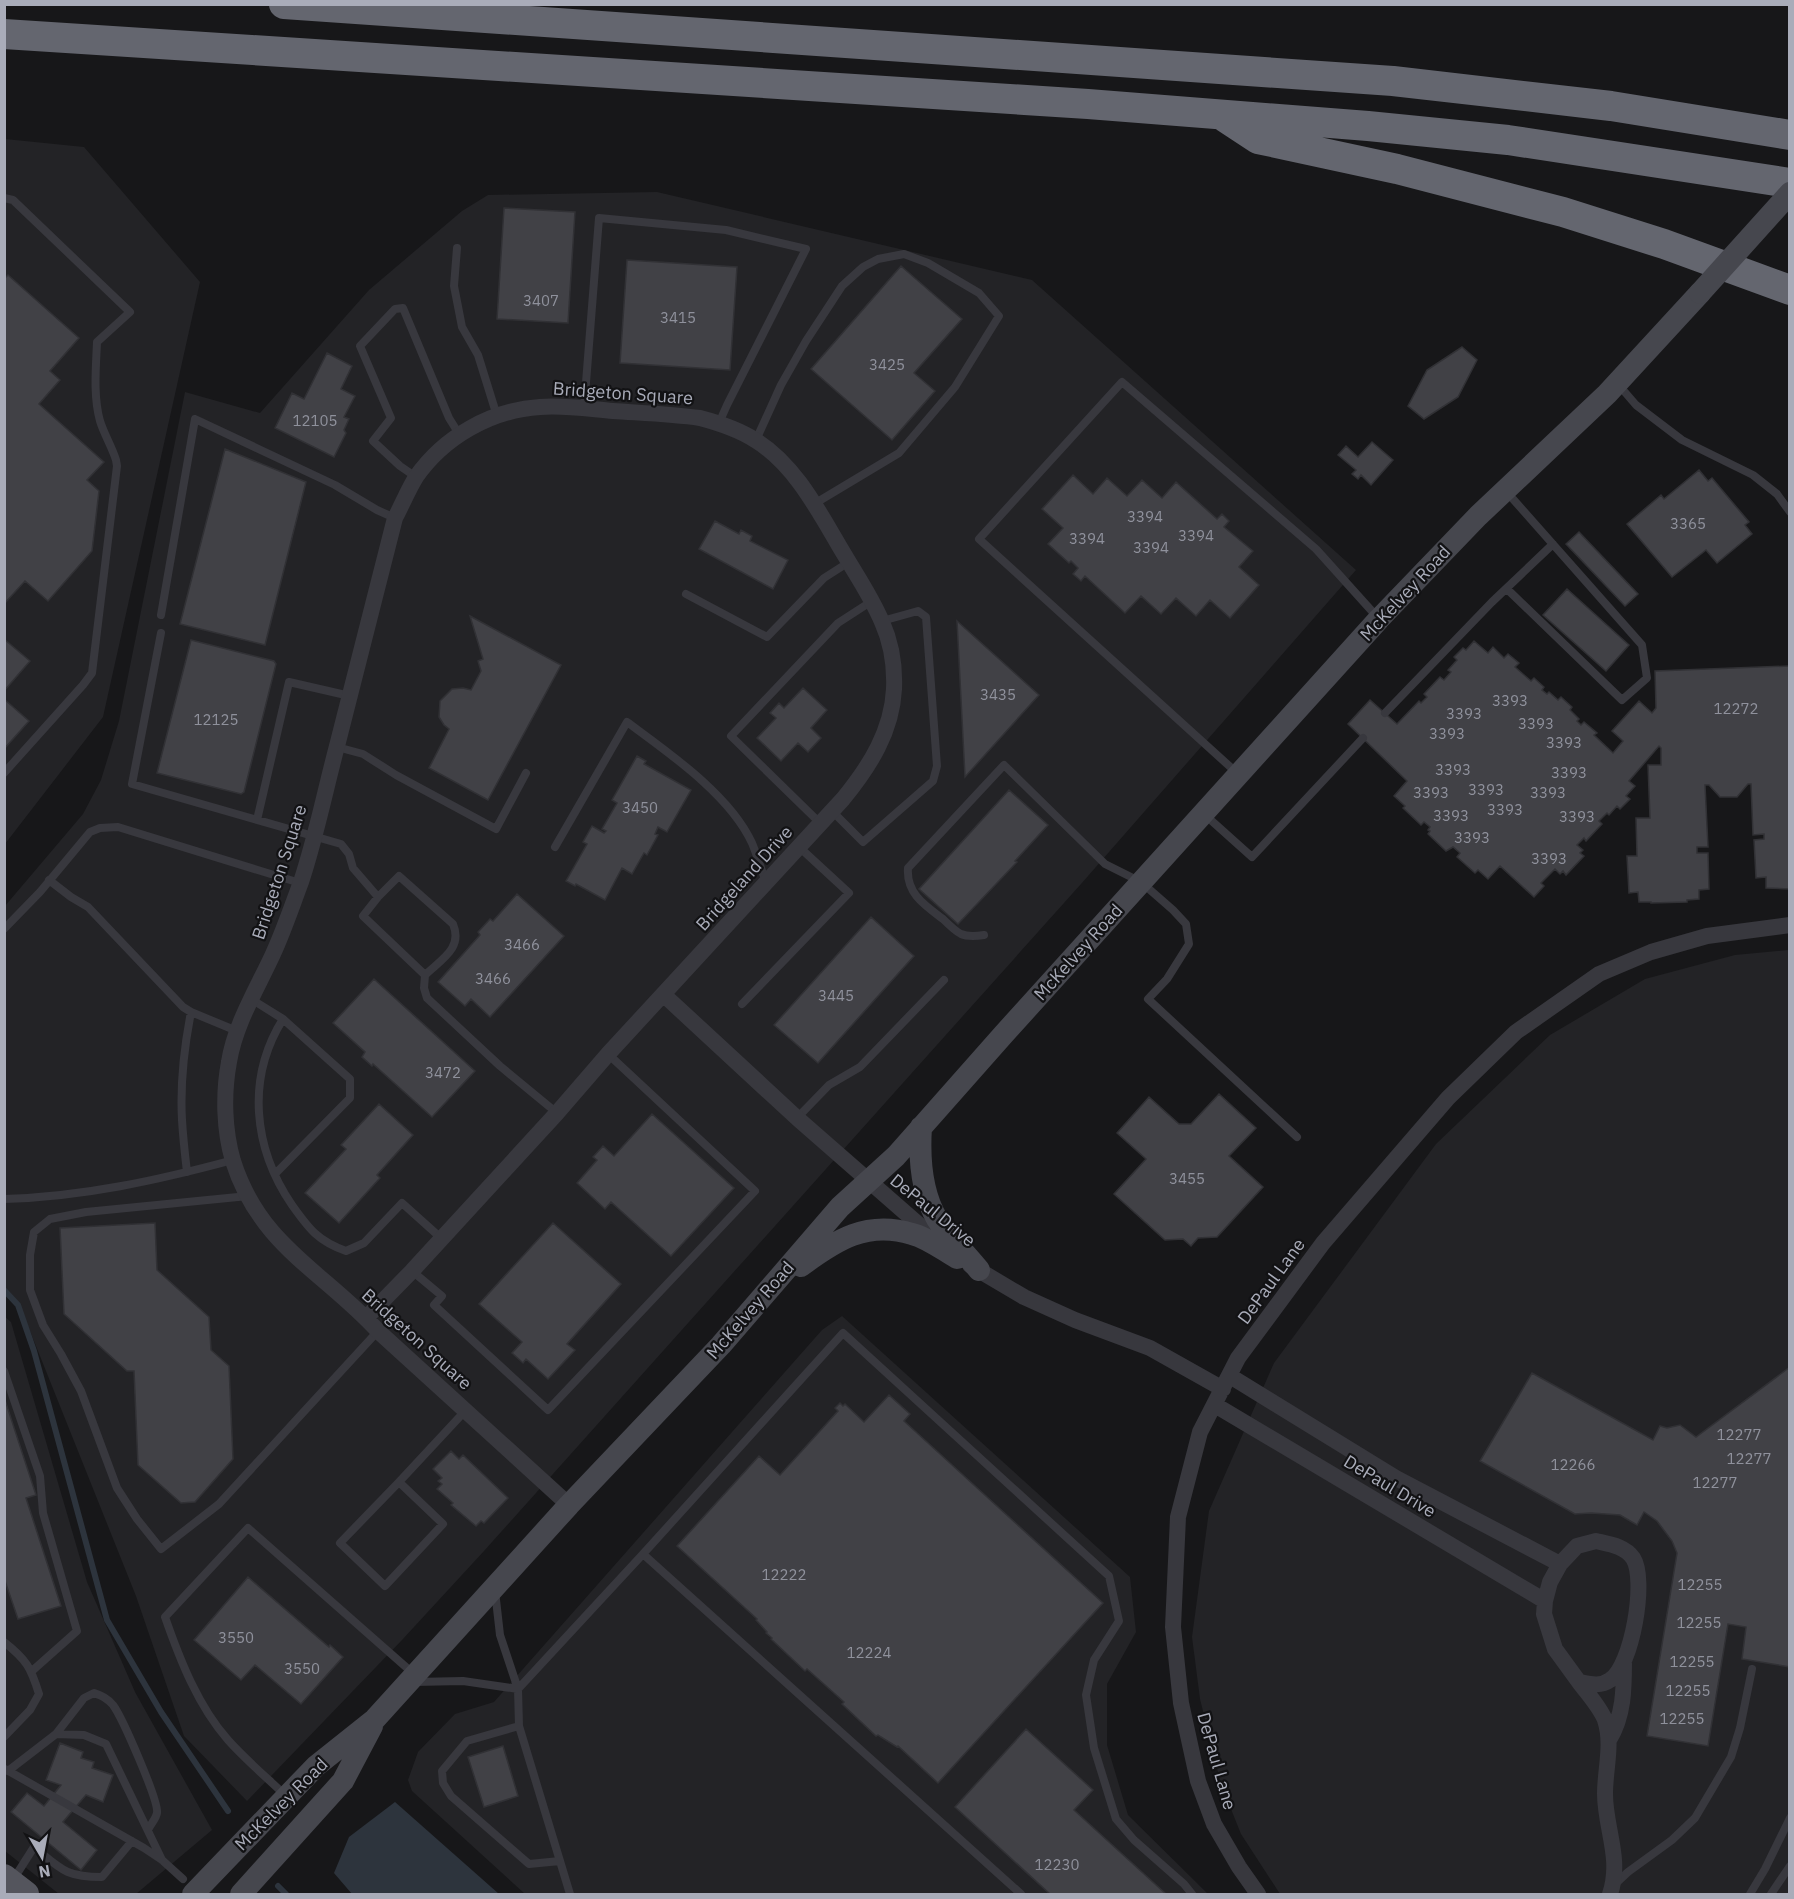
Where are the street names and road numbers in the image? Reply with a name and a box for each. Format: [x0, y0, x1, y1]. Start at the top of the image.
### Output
street label: Bridgeton Square [552, 377, 694, 409]
street label: McKelvey Road [1355, 540, 1455, 646]
street label: Bridgeton Square [246, 802, 312, 942]
street label: Bridgeland Drive [691, 821, 797, 935]
street label: McKelvey Road [1029, 899, 1127, 1005]
street label: DePaul Drive [886, 1169, 981, 1252]
street label: DePaul Lane [1232, 1234, 1310, 1328]
street label: McKelvey Road [701, 1256, 799, 1364]
street label: Bridgeton Square [357, 1283, 477, 1395]
street label: DePaul Drive [1340, 1450, 1440, 1523]
street label: DePaul Lane [1192, 1710, 1242, 1813]
street label: McKelvey Road [230, 1753, 332, 1855]

